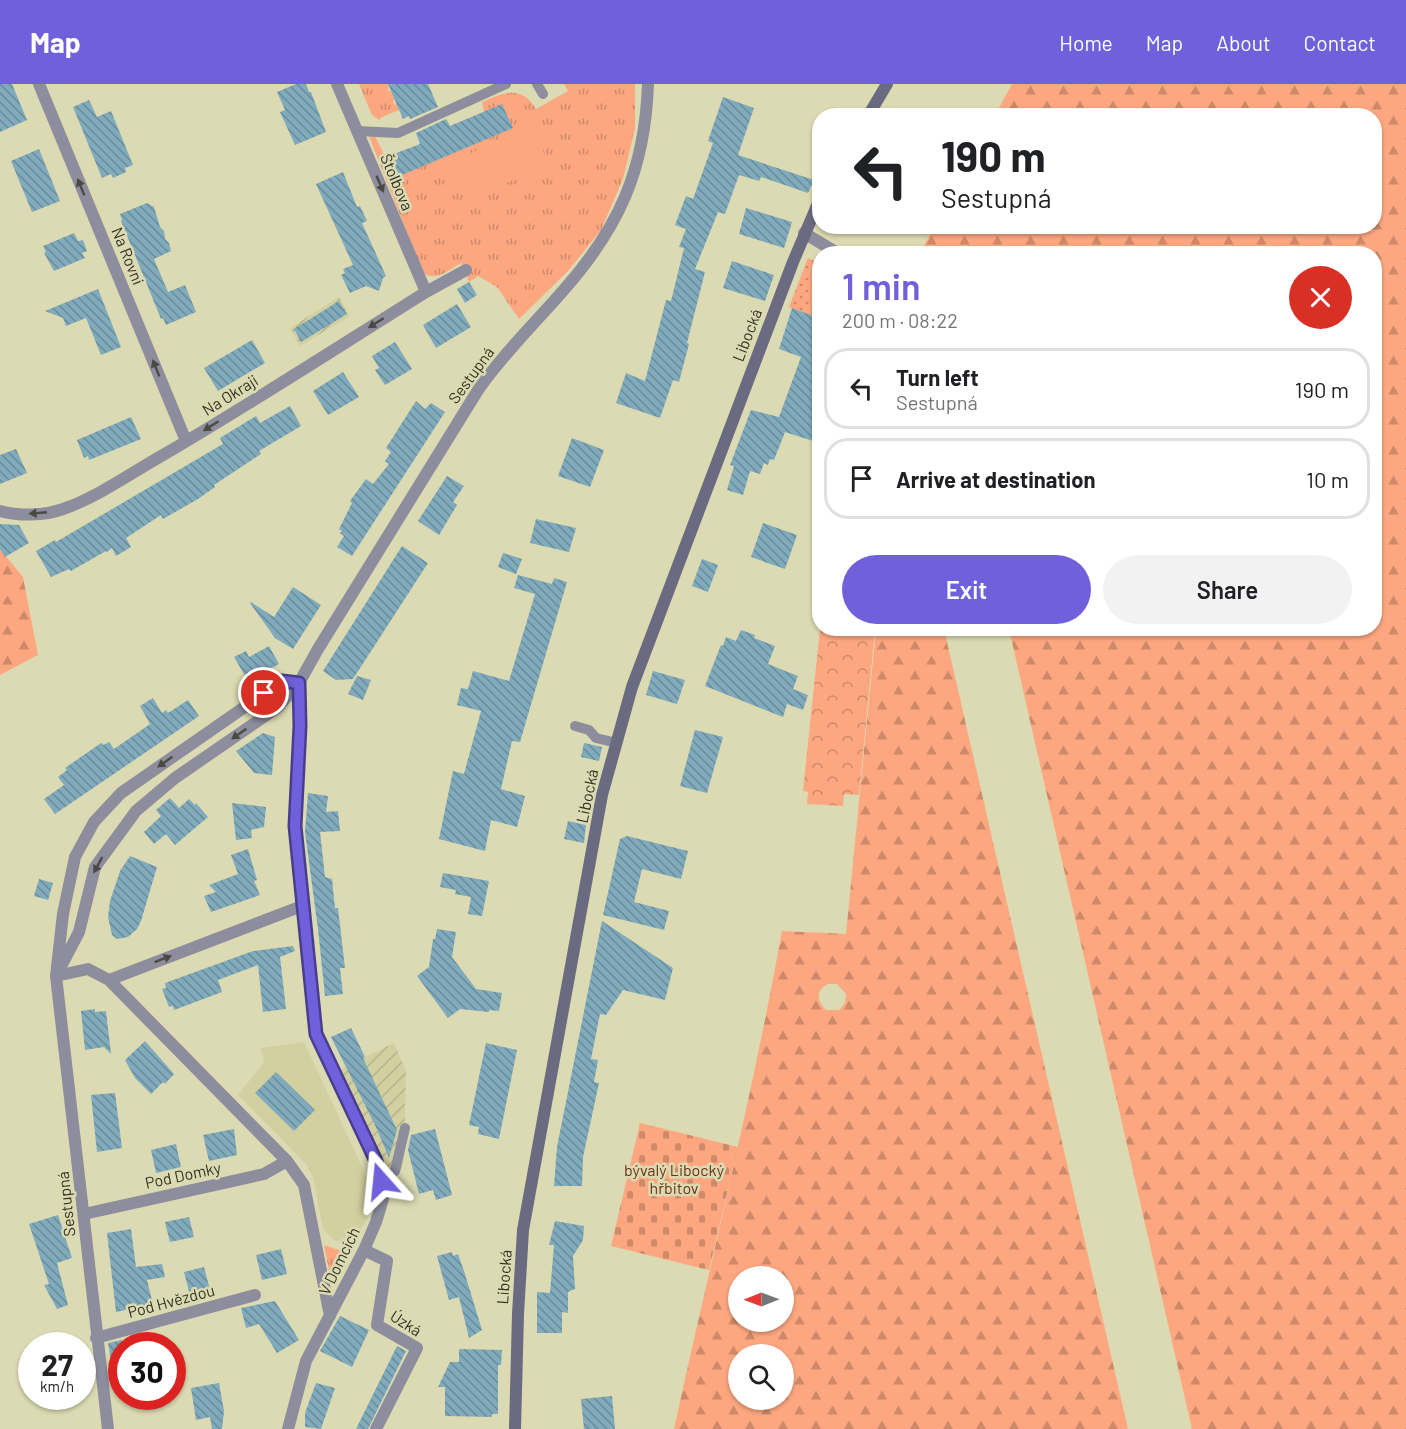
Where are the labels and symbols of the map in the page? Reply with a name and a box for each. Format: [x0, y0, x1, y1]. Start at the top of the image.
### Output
street label: Štolbova [377, 150, 418, 213]
one-way arrow [375, 176, 385, 194]
one-way arrow [76, 178, 86, 196]
street label: Na Rovni [108, 224, 149, 287]
street label: Libocká [728, 306, 765, 364]
one-way arrow [368, 317, 384, 328]
street label: Sestupná [444, 343, 498, 407]
one-way arrow [151, 358, 161, 376]
street label: Na Okraji [198, 370, 261, 419]
one-way arrow [203, 420, 219, 431]
one-way arrow [28, 508, 47, 518]
pin [238, 667, 289, 718]
one-way arrow [231, 728, 247, 739]
one-way arrow [157, 756, 173, 768]
street label: Libocká [572, 767, 602, 825]
one-way arrow [93, 857, 103, 874]
one-way arrow [155, 954, 173, 964]
position arrow [349, 1149, 413, 1213]
street label: Pod Domky [143, 1157, 223, 1192]
park label: bývalý Libocký hřbitov [624, 1160, 725, 1197]
street label: Sestupná [53, 1171, 78, 1238]
street label: V Domcích [314, 1224, 363, 1298]
street label: Libocká [492, 1249, 515, 1305]
north arrow [728, 1266, 794, 1332]
street label: Pod Hvězdou [125, 1280, 216, 1321]
street label: Úzká [387, 1305, 426, 1340]
speed limit sign: 30 [108, 1332, 186, 1410]

